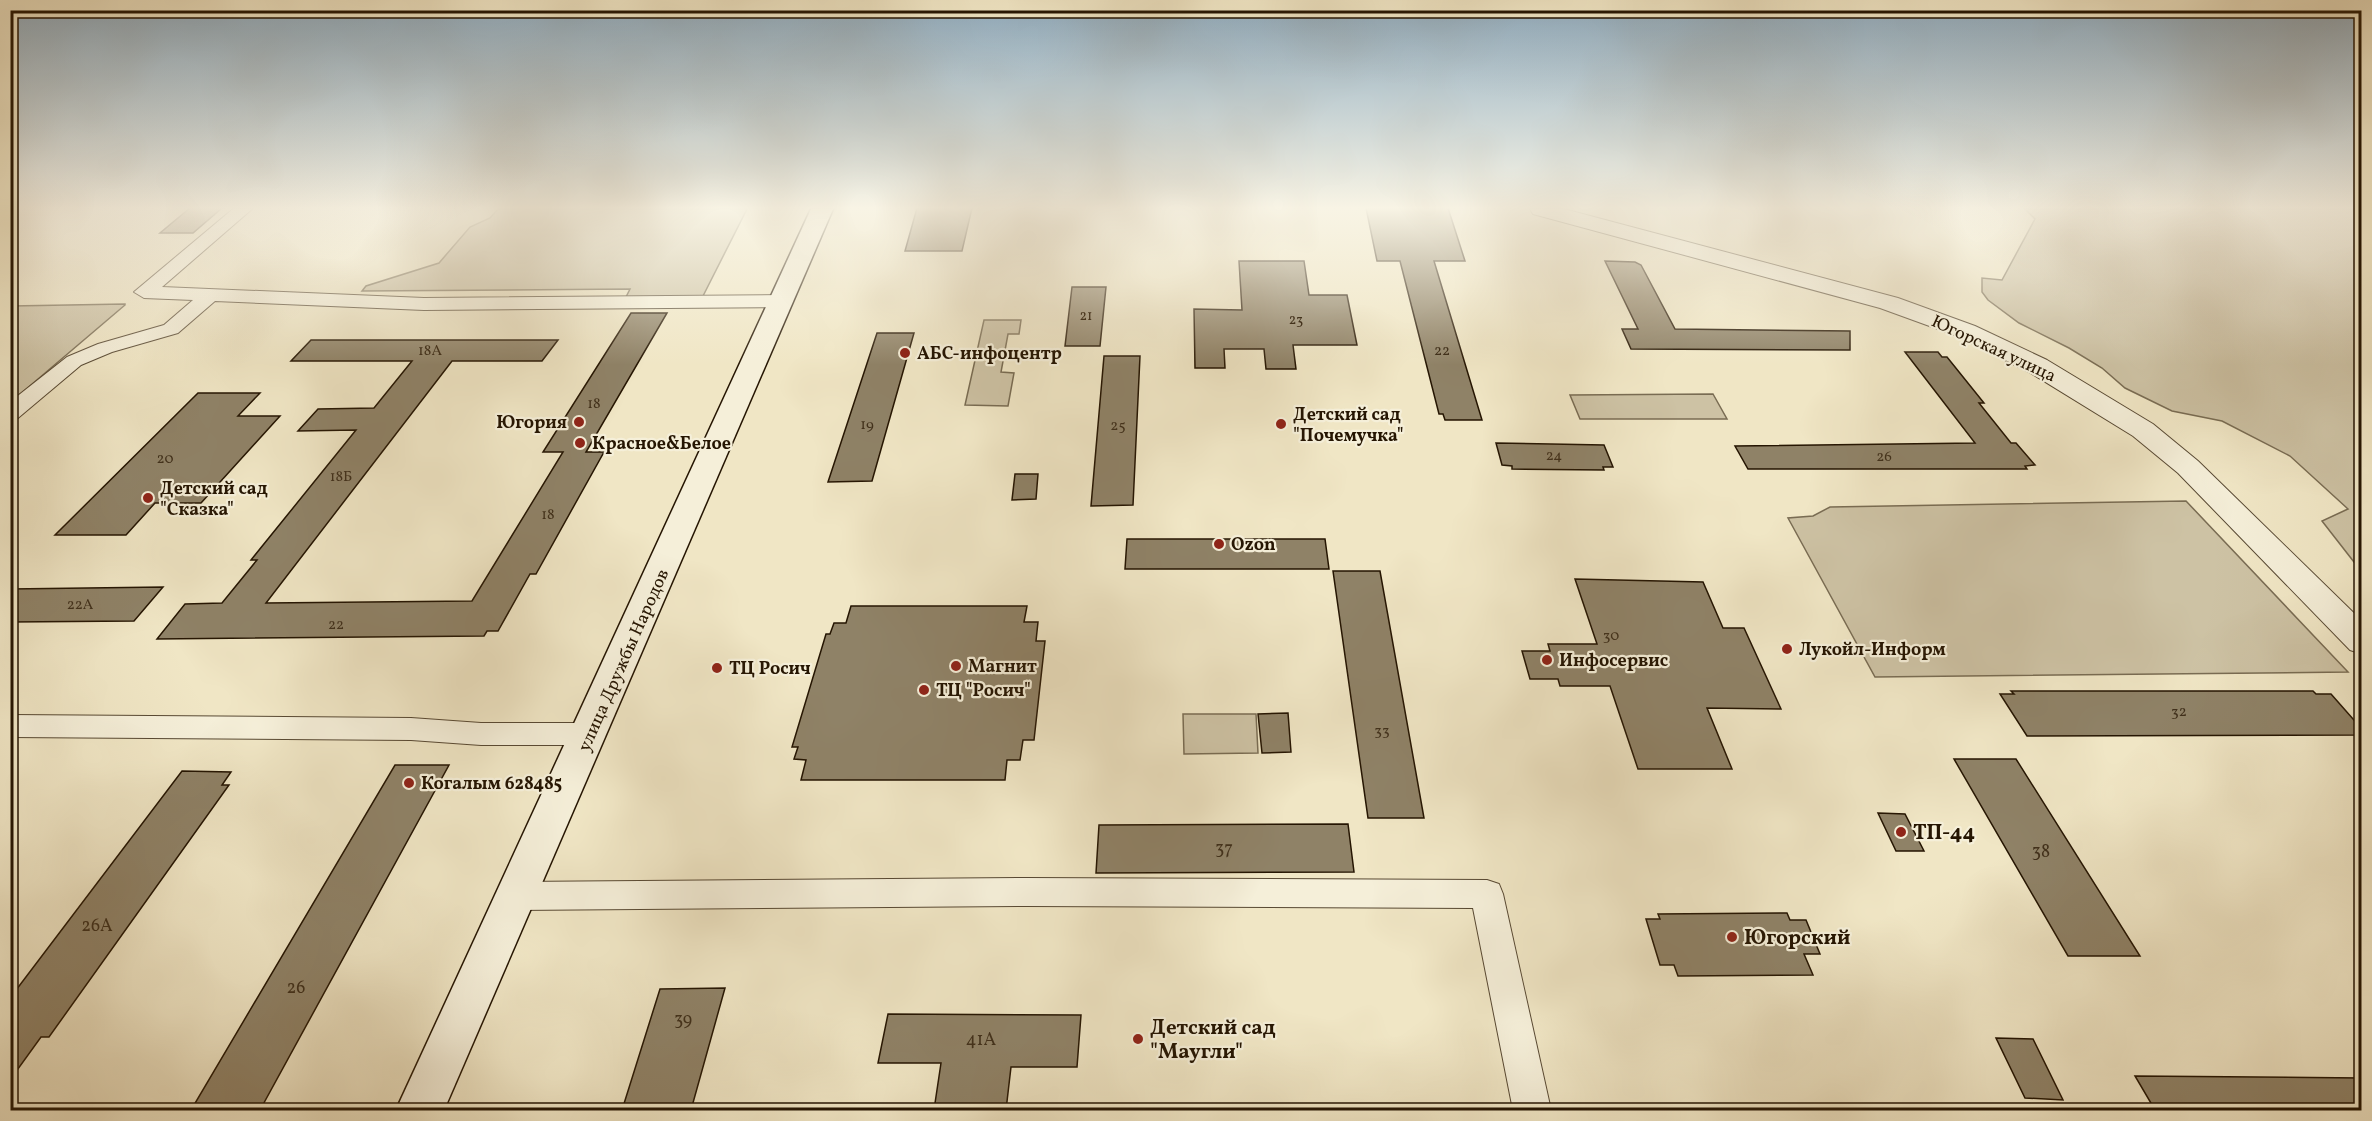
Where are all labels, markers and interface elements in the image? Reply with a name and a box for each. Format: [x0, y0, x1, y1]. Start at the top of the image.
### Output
house number: 21 [1080, 307, 1092, 326]
street label: Югорская улица [1927, 310, 2060, 389]
house number: 23 [1289, 311, 1303, 330]
house number: 18А [418, 341, 442, 362]
house number: 22 [1434, 341, 1450, 362]
place label: АБС-инфоцентр [917, 342, 1062, 367]
marker: АБС-инфоцентр [898, 346, 912, 360]
house number: 18 [587, 394, 601, 415]
place label: Детский сад "Почемучка" [1293, 403, 1404, 449]
place label: Югория [496, 411, 567, 436]
marker: Югория [572, 415, 586, 429]
house number: 19 [860, 415, 874, 436]
house number: 25 [1110, 416, 1126, 437]
marker: Детский сад "Почемучка" [1274, 417, 1288, 431]
place label: Красное&Белое [592, 432, 731, 457]
marker: Красное&Белое [573, 436, 587, 450]
house number: 24 [1546, 446, 1562, 467]
house number: 26 [1876, 447, 1892, 468]
house number: 20 [157, 449, 173, 470]
house number: 18Б [330, 467, 352, 488]
place label: Детский сад "Сказка" [160, 477, 268, 523]
marker: Детский сад "Сказка" [141, 491, 155, 505]
house number: 18 [541, 505, 555, 526]
place label: Ozon [1231, 533, 1276, 558]
marker: Ozon [1212, 537, 1226, 551]
street label: улица Дружбы Народов [573, 565, 676, 756]
house number: 22А [67, 595, 94, 616]
house number: 22 [328, 615, 344, 636]
house number: 30 [1603, 626, 1619, 647]
place label: Лукойл-Информ [1799, 638, 1946, 663]
marker: Лукойл-Информ [1780, 642, 1794, 656]
place label: Инфосервис [1559, 649, 1668, 674]
marker: Инфосервис [1540, 653, 1554, 667]
place label: Магнит [968, 655, 1037, 680]
place label: ТЦ Росич [729, 657, 811, 682]
marker: Магнит [949, 659, 963, 673]
marker: ТЦ Росич [710, 661, 724, 675]
place label: ТЦ "Росич" [936, 679, 1031, 704]
marker: ТЦ "Росич" [917, 683, 931, 697]
house number: 32 [2171, 702, 2187, 723]
house number: 33 [1374, 721, 1390, 742]
place label: Когалым 628485 [421, 772, 562, 797]
marker: Когалым 628485 [402, 776, 416, 790]
place label: ТП-44 [1913, 819, 1975, 848]
marker: ТП-44 [1894, 825, 1908, 839]
house number: 37 [1215, 837, 1233, 862]
house number: 38 [2032, 840, 2050, 865]
house number: 26А [81, 914, 113, 939]
place label: Югорский [1744, 924, 1850, 953]
marker: Югорский [1725, 930, 1739, 944]
house number: 26 [287, 976, 305, 1001]
house number: 39 [674, 1008, 692, 1033]
place label: Детский сад "Маугли" [1150, 1014, 1276, 1067]
house number: 41А [966, 1028, 997, 1053]
marker: Детский сад "Маугли" [1131, 1032, 1145, 1046]

